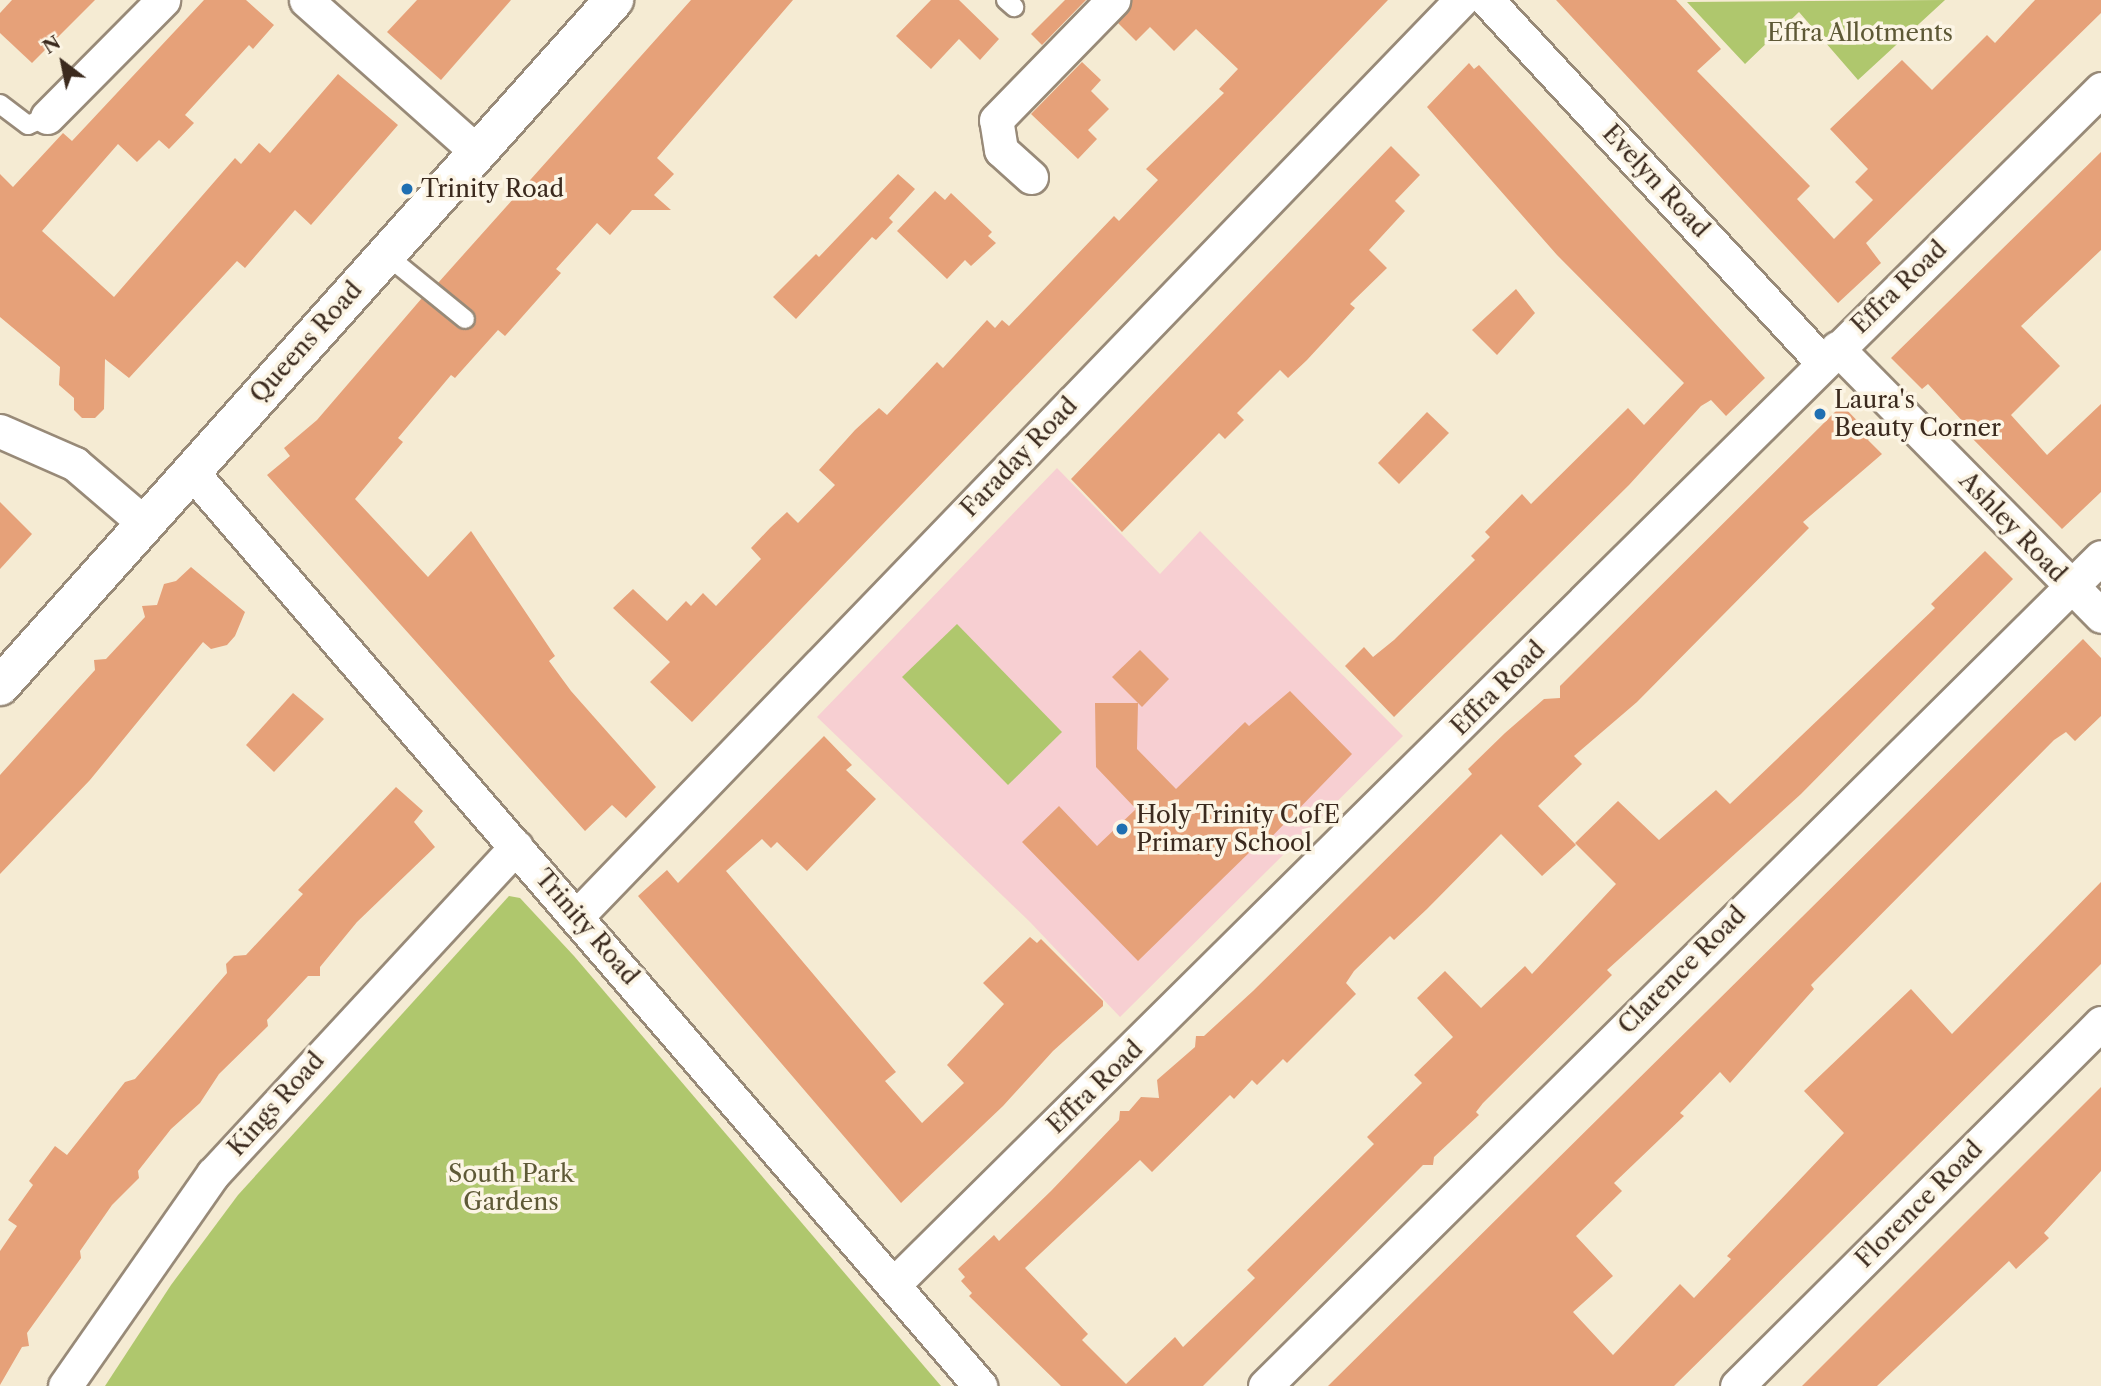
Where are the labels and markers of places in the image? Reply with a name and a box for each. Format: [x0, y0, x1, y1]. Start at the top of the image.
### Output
place label: Trinity Road [421, 175, 565, 203]
marker: Trinity Road [399, 181, 415, 197]
place label: Laura's Beauty Corner [1834, 386, 2002, 442]
marker: Laura's Beauty Corner [1812, 406, 1828, 422]
place label: Holy Trinity CofE Primary School [1136, 801, 1342, 857]
marker: Holy Trinity CofE Primary School [1114, 821, 1130, 837]

